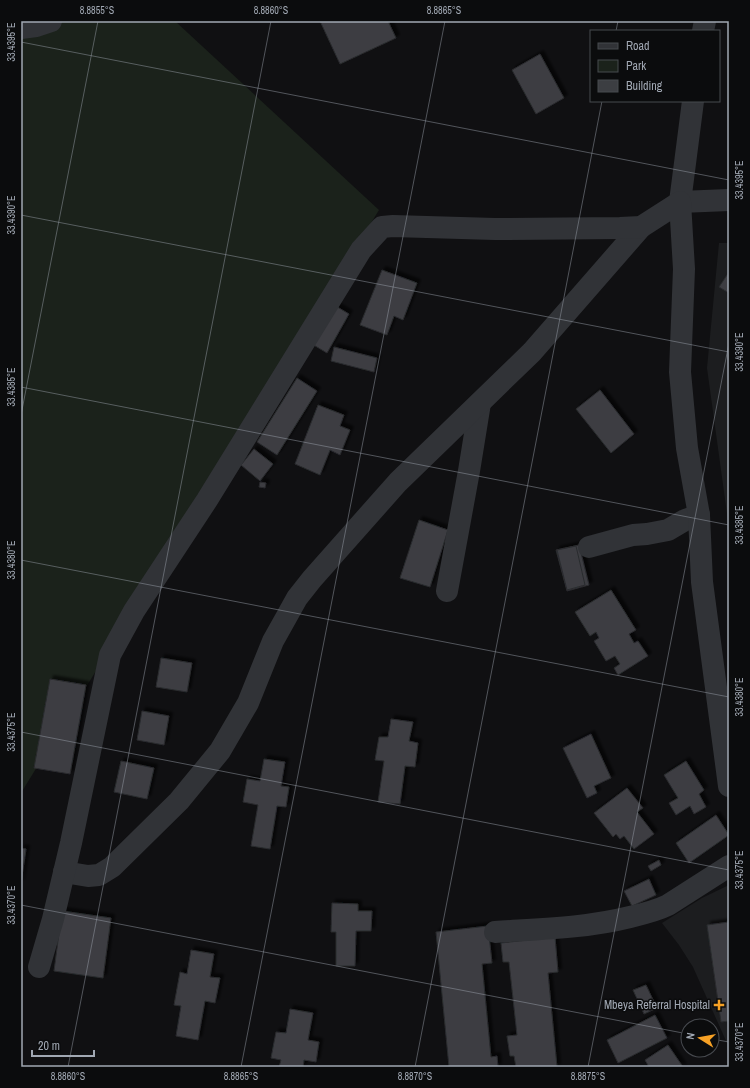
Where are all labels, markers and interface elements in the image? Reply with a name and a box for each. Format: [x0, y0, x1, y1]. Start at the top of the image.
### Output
text: 8.8855°S [80, 4, 115, 17]
text: 8.8860°S [254, 4, 289, 17]
text: 8.8865°S [427, 4, 462, 17]
text: 33.4395°E [5, 22, 18, 62]
legend [590, 30, 720, 102]
text: Road [626, 38, 650, 54]
text: Park [626, 58, 646, 74]
text: Building [626, 78, 663, 94]
text: 33.4395°E [733, 160, 746, 200]
text: 33.4390°E [5, 195, 18, 235]
text: 33.4390°E [733, 332, 746, 372]
text: 33.4385°E [5, 367, 18, 407]
text: 33.4385°E [733, 505, 746, 545]
text: 33.4380°E [5, 540, 18, 580]
text: 33.4380°E [733, 677, 746, 717]
text: 33.4375°E [5, 712, 18, 752]
text: 33.4375°E [733, 850, 746, 890]
text: 33.4370°E [5, 885, 18, 925]
place label: Mbeya Referral Hospital [604, 997, 710, 1013]
marker: Mbeya Referral Hospital [713, 999, 725, 1011]
north arrow [680, 1018, 720, 1058]
text: 33.4370°E [733, 1022, 746, 1062]
scale bar [32, 1032, 94, 1058]
text: N [683, 1032, 698, 1041]
text: 20 m [38, 1038, 60, 1054]
text: 8.8860°S [51, 1070, 86, 1083]
text: 8.8865°S [224, 1070, 259, 1083]
text: 8.8870°S [398, 1070, 433, 1083]
text: 8.8875°S [571, 1070, 606, 1083]

